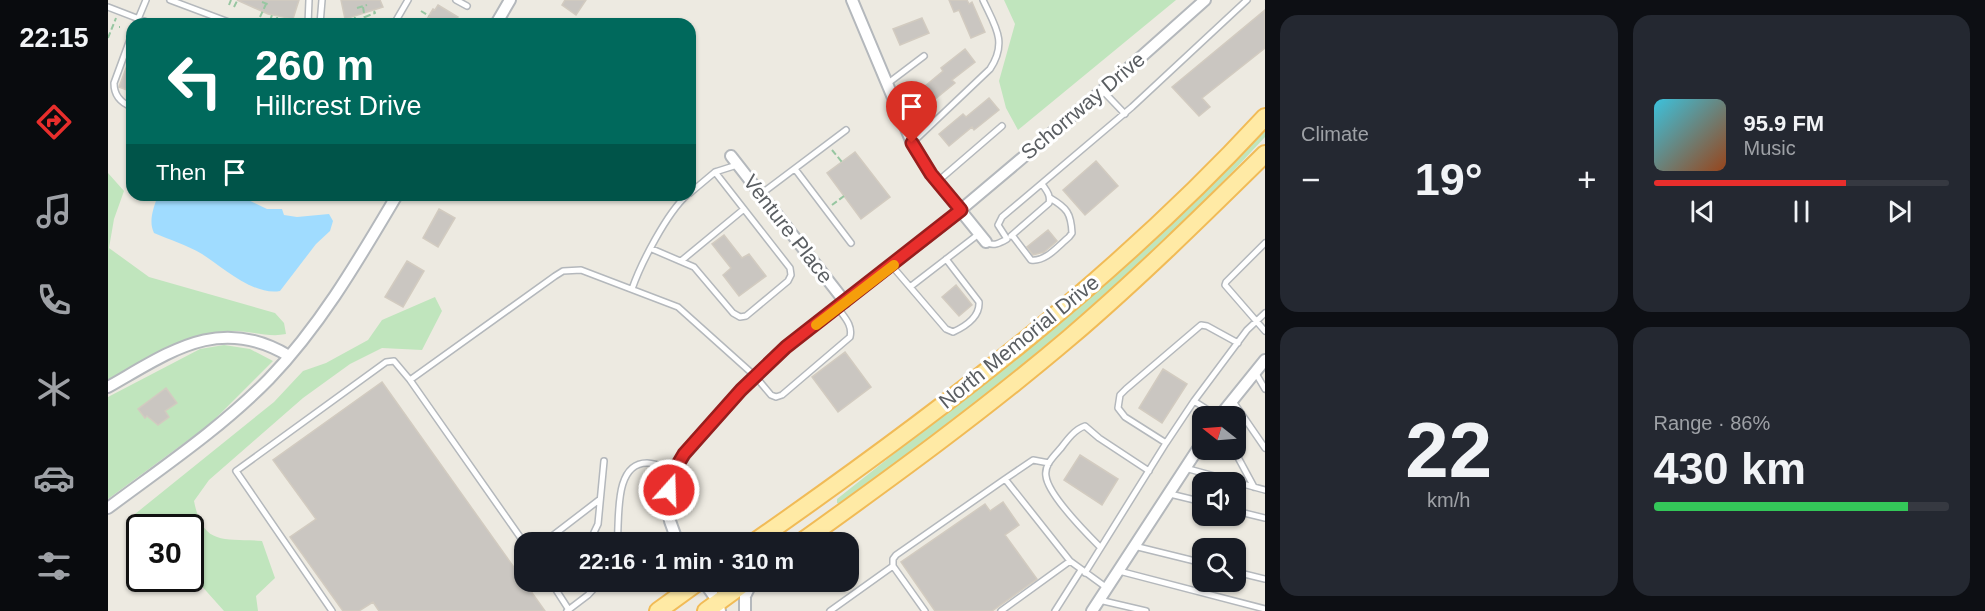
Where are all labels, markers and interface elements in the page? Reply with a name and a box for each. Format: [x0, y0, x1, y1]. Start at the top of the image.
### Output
text: 22:15 [19, 23, 89, 53]
icon: left [156, 42, 234, 120]
text: 260 m [255, 42, 374, 89]
street label: Schorrway Drive [1016, 47, 1149, 164]
pin [886, 81, 937, 143]
icon: arrive [895, 90, 928, 123]
text: Hillcrest Drive [255, 91, 422, 121]
icon: directions [33, 101, 75, 143]
text: 95.9 FM [1744, 111, 1824, 136]
text: Climate [1301, 123, 1369, 145]
text: Music [1744, 137, 1796, 159]
text: 19° [1415, 154, 1483, 205]
icon: arrive [218, 156, 251, 189]
text: Then [156, 160, 206, 185]
text: − [1301, 161, 1320, 198]
text: + [1577, 161, 1597, 198]
street label: Venture Place [739, 170, 838, 287]
icon: music [33, 190, 75, 232]
icon: previous [1686, 195, 1719, 228]
icon: pause [1785, 195, 1818, 228]
icon: next [1883, 195, 1916, 228]
street label: North Memorial Drive [934, 270, 1103, 413]
icon: phone [33, 279, 75, 321]
icon: climate [33, 368, 75, 410]
north arrow [1192, 406, 1246, 460]
map controls [1192, 406, 1246, 592]
text: 22 [1405, 406, 1492, 494]
text: Range · 86% [1654, 412, 1770, 434]
text: 430 km [1654, 443, 1806, 494]
icon: car [33, 457, 75, 499]
position arrow [637, 458, 701, 522]
button: sound [1192, 472, 1246, 526]
text: km/h [1427, 489, 1470, 511]
speed limit sign: 30 [126, 514, 204, 592]
button: search [1192, 538, 1246, 592]
icon: filters [33, 545, 75, 587]
text: 22:16 · 1 min · 310 m [579, 549, 794, 574]

